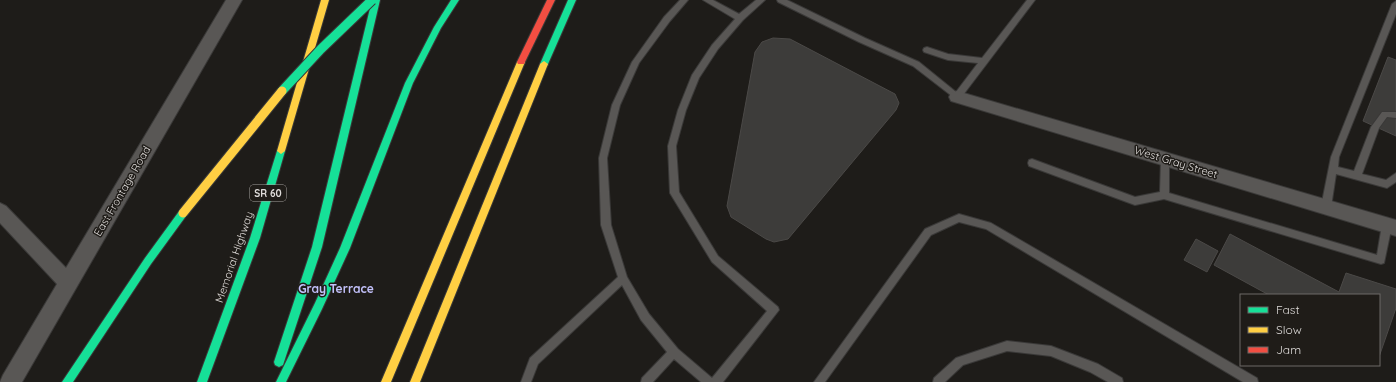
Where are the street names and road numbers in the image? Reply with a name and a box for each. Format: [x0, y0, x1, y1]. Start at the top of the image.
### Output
street label: West Gray Street [1133, 143, 1220, 181]
street label: East Frontage Road [91, 144, 153, 238]
road number: SR 60 [250, 185, 286, 201]
street label: Memorial Highway [212, 210, 256, 304]

